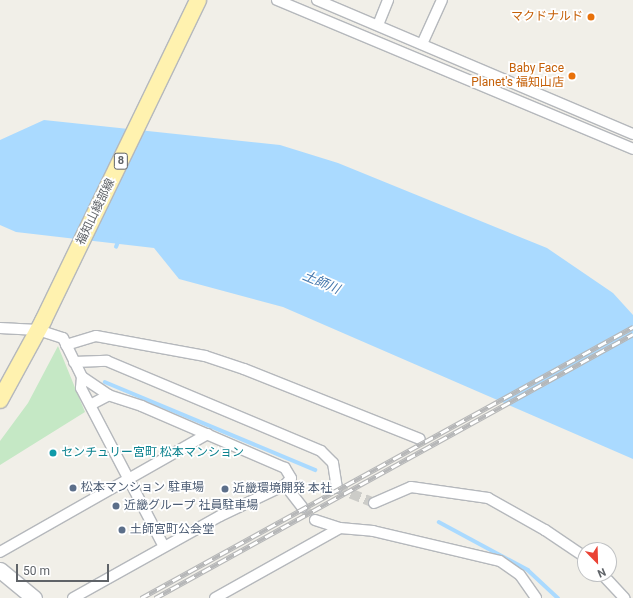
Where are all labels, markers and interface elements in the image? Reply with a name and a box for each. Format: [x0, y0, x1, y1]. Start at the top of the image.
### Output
place label: マクドナルド [511, 10, 583, 24]
marker: マクドナルド [586, 12, 596, 22]
place label: Baby Face Planet's 福知山店 [471, 62, 564, 90]
marker: Baby Face Planet's 福知山店 [567, 71, 577, 81]
road number: 8 [113, 152, 129, 170]
street label: 福知山綾部線 [74, 176, 118, 248]
water label: 土師川 [300, 268, 342, 298]
place label: センチュリー宮町 松本マンション [61, 446, 244, 460]
marker: センチュリー宮町 松本マンション [48, 448, 58, 458]
place label: 松本マンション 駐車場 [81, 481, 204, 495]
place label: 近畿環境開発 本社 [233, 482, 332, 496]
marker: 松本マンション 駐車場 [68, 483, 78, 493]
marker: 近畿環境開発 本社 [220, 484, 230, 494]
place label: 近畿グループ 社員駐車場 [124, 499, 259, 513]
marker: 近畿グループ 社員駐車場 [111, 501, 121, 511]
place label: 土師宮町公会堂 [130, 523, 214, 537]
marker: 土師宮町公会堂 [117, 525, 127, 535]
north arrow [577, 542, 617, 582]
scale bar [18, 556, 111, 582]
text: 50 m [23, 564, 50, 578]
text: N [595, 565, 608, 580]

